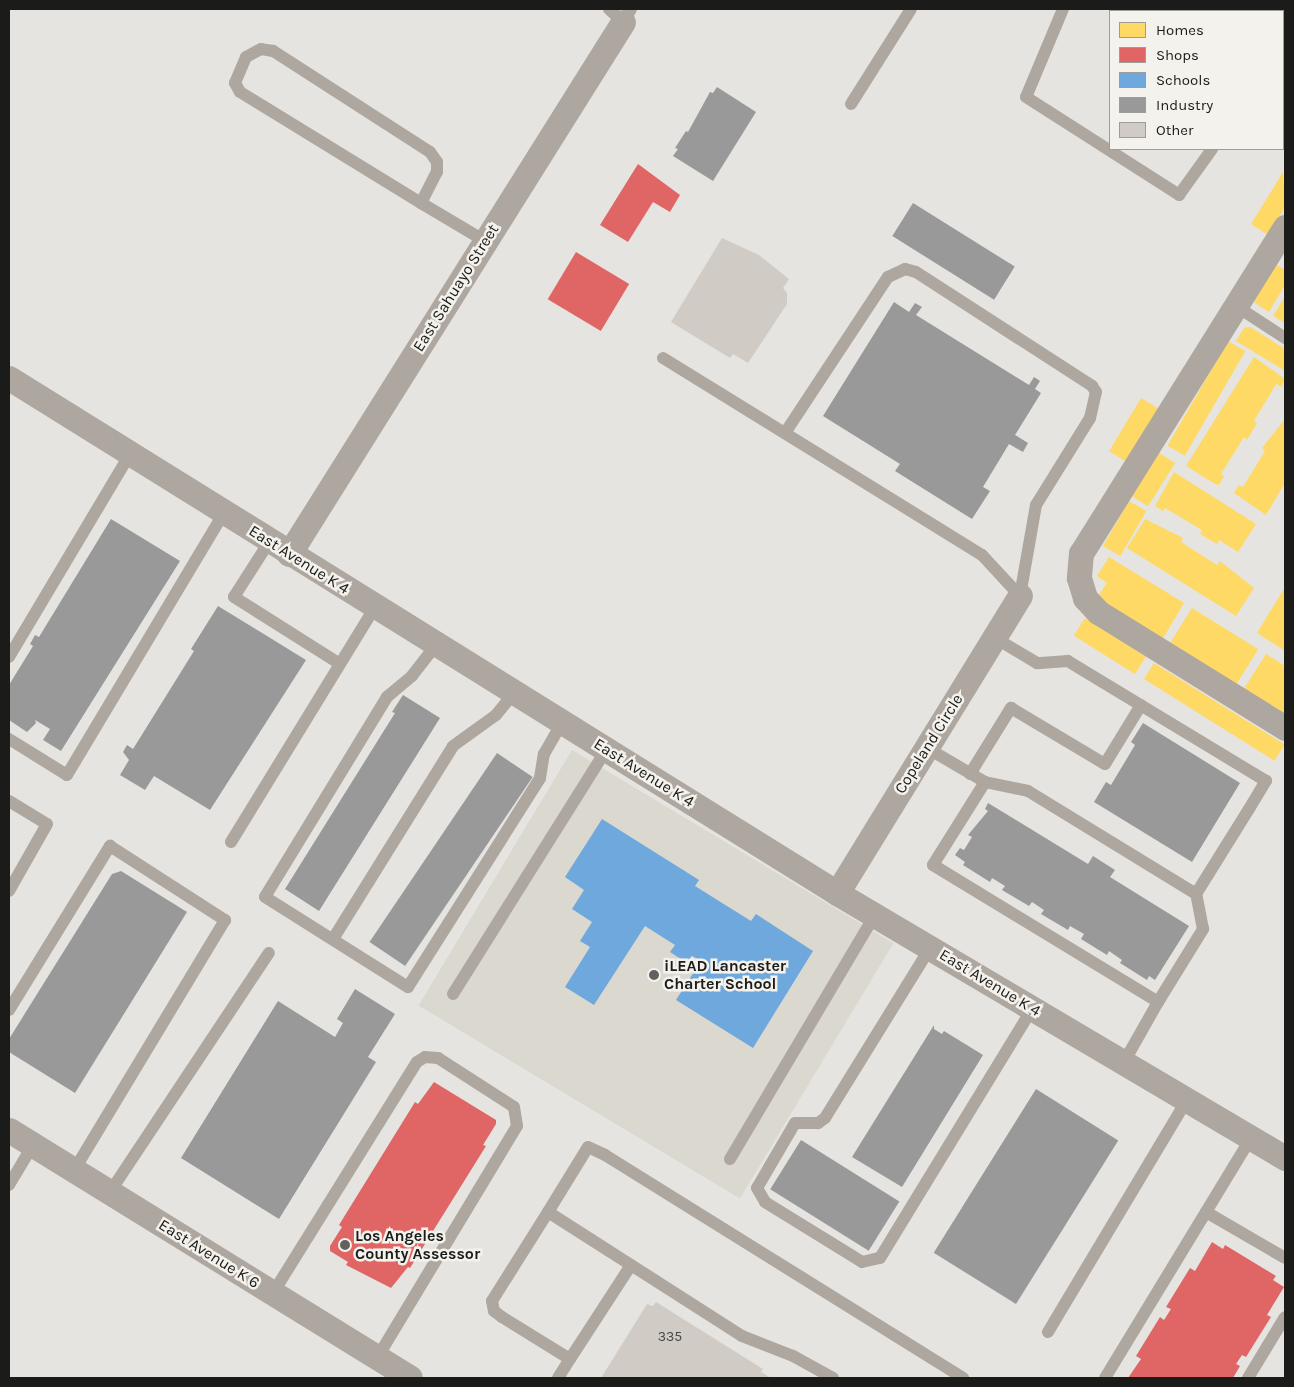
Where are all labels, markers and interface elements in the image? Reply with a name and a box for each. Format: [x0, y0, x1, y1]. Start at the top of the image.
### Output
legend [1109, 10, 1284, 150]
text: Homes [1156, 21, 1204, 39]
text: Shops [1156, 46, 1199, 64]
text: Schools [1156, 71, 1210, 89]
text: Industry [1156, 96, 1213, 114]
text: Other [1156, 121, 1194, 139]
street label: East Sahuayo Street [409, 221, 503, 355]
street label: East Avenue K 4 [245, 521, 353, 599]
street label: Copeland Circle [891, 691, 967, 797]
street label: East Avenue K 4 [590, 734, 698, 812]
street label: East Avenue K 4 [936, 945, 1044, 1021]
place label: iLEAD Lancaster Charter School [664, 956, 786, 994]
marker: iLEAD Lancaster Charter School [648, 969, 660, 981]
street label: East Avenue K 6 [155, 1215, 263, 1293]
place label: Los Angeles County Assessor [355, 1226, 480, 1264]
marker: Los Angeles County Assessor [339, 1239, 351, 1251]
house number: 335 [658, 1329, 682, 1345]

